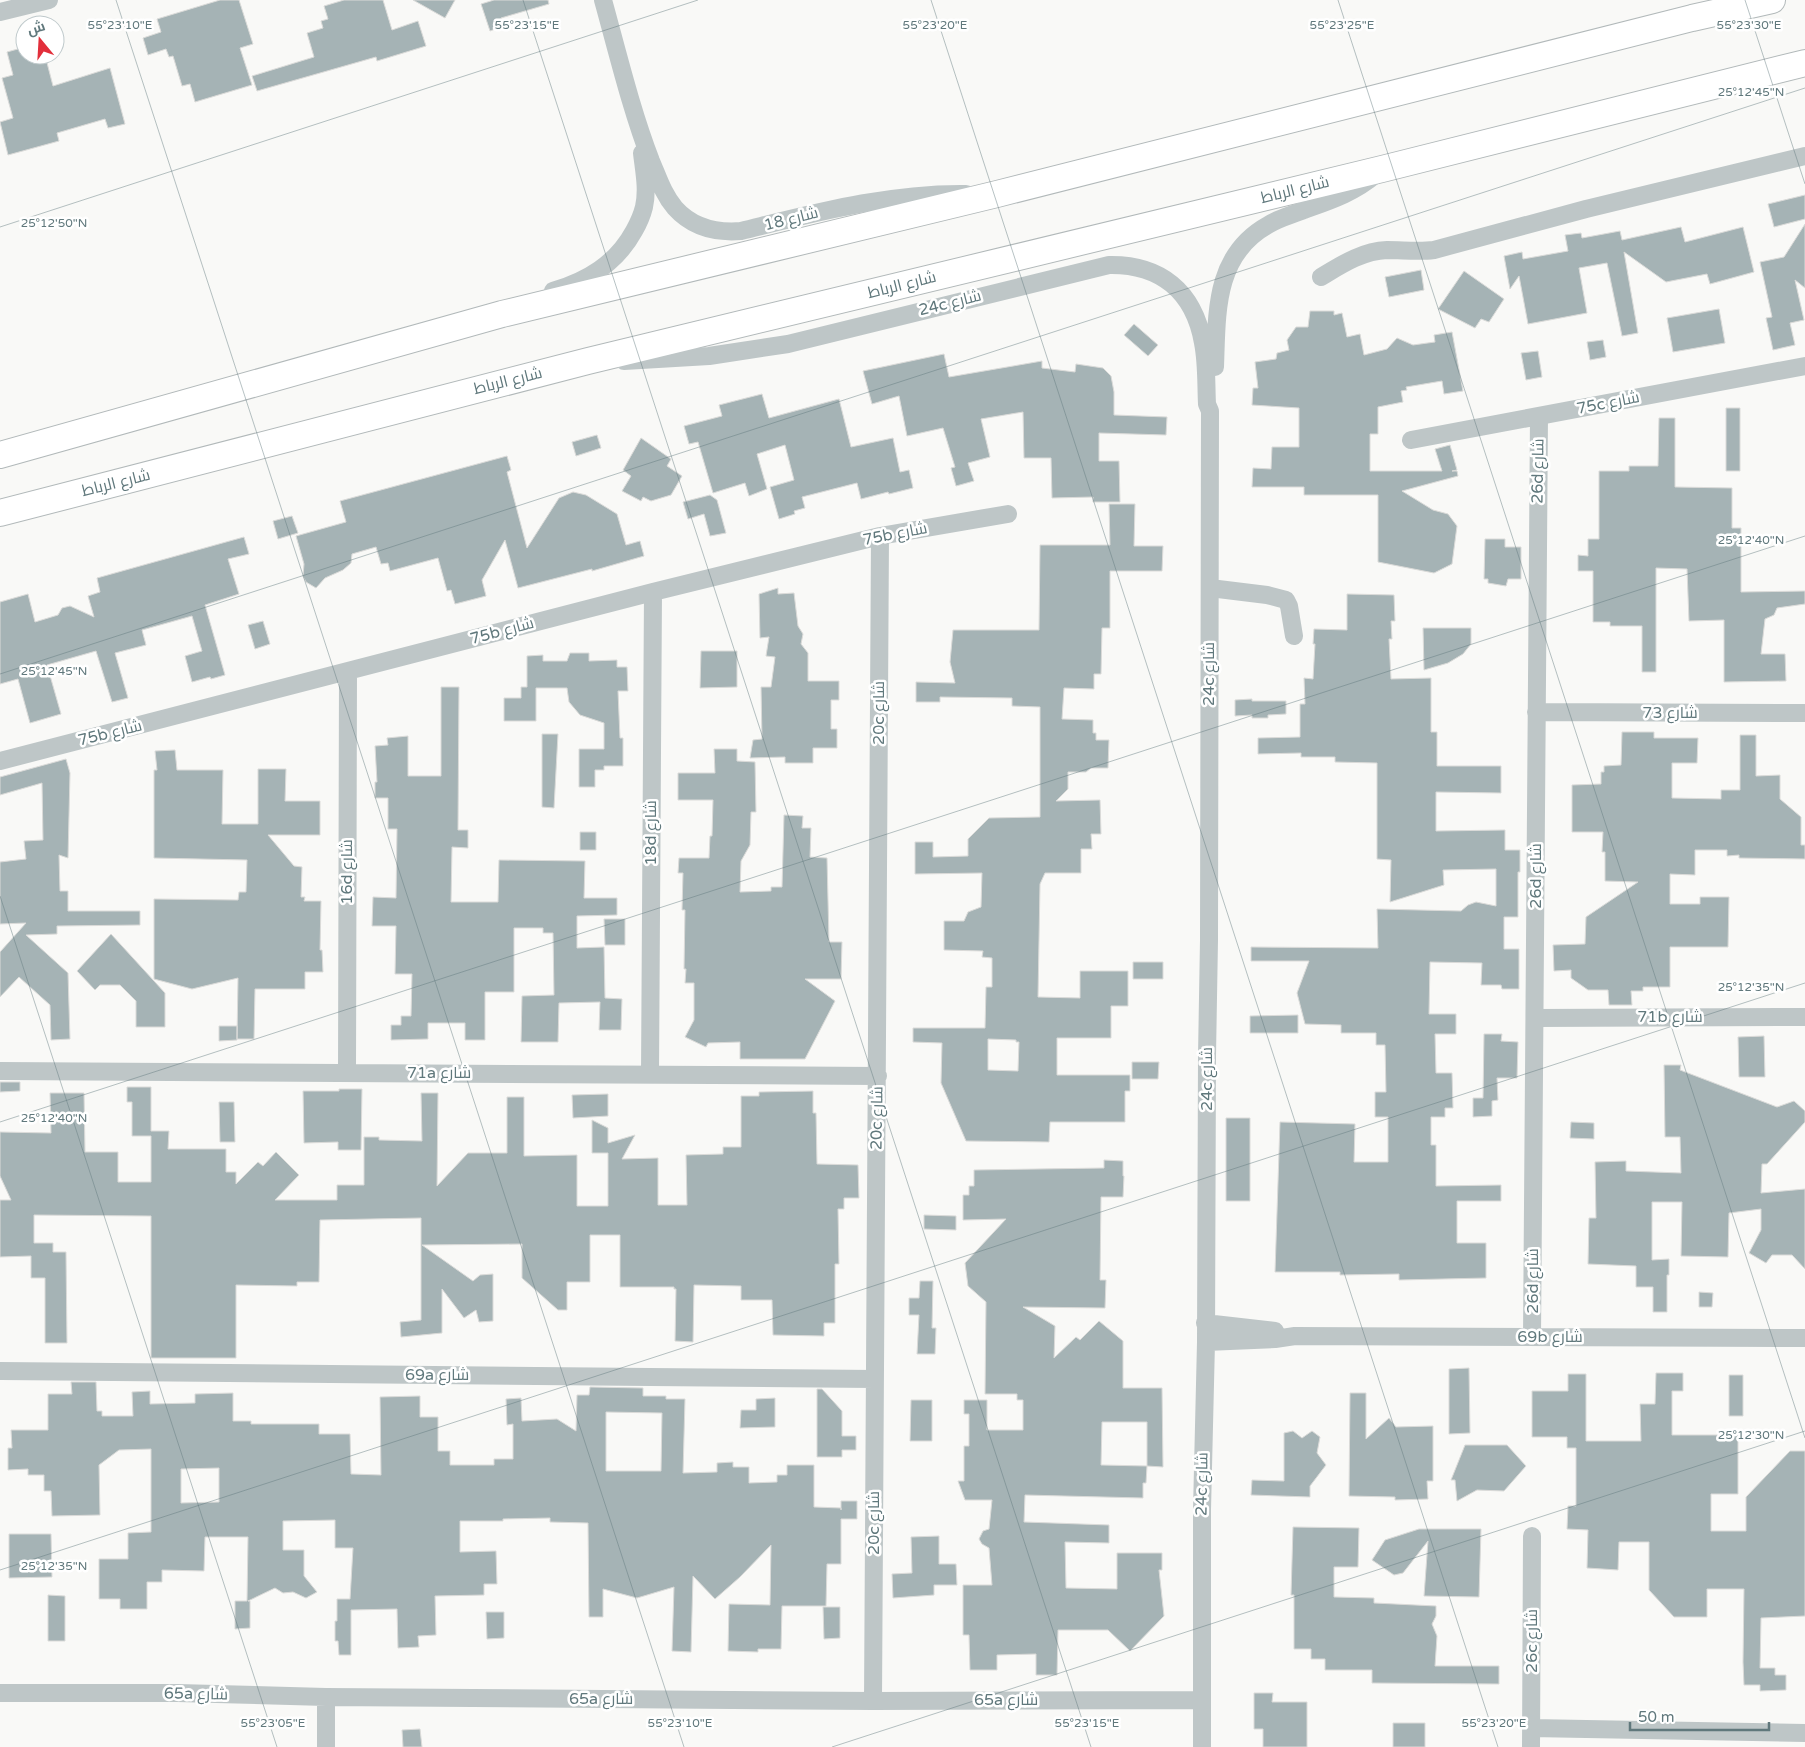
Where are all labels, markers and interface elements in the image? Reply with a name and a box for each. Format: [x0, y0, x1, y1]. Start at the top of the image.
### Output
north arrow [15, 15, 65, 65]
text: ش [25, 17, 47, 39]
text: 55°23'10"E [88, 18, 153, 32]
text: 55°23'15"E [495, 18, 560, 32]
text: 55°23'20"E [903, 18, 968, 32]
text: 55°23'25"E [1310, 18, 1375, 32]
text: 55°23'30"E [1717, 18, 1782, 32]
text: 25°12'45"N [1718, 85, 1784, 99]
street label: شارع الرباط [1259, 172, 1332, 209]
street label: شارع 18 [762, 203, 820, 236]
text: 25°12'50"N [21, 216, 87, 230]
street label: شارع الرباط [866, 267, 939, 304]
street label: 24c شارع [917, 286, 984, 321]
street label: شارع الرباط [472, 363, 545, 400]
street label: 75c شارع [1575, 387, 1641, 420]
street label: 26d شارع [1527, 438, 1550, 504]
street label: شارع الرباط [80, 465, 153, 502]
street label: 75b شارع [861, 518, 929, 551]
text: 25°12'40"N [1718, 533, 1784, 547]
street label: 75b شارع [468, 613, 536, 650]
street label: 24c شارع [1199, 642, 1220, 706]
text: 25°12'45"N [21, 664, 87, 678]
street label: 20c شارع [869, 681, 890, 745]
street label: شارع 73 [1642, 703, 1698, 724]
street label: 75b شارع [76, 715, 144, 752]
street label: 18d شارع [641, 800, 662, 866]
street label: 16d شارع [337, 839, 358, 905]
street label: 26d شارع [1526, 843, 1547, 909]
text: 25°12'35"N [1718, 980, 1784, 994]
street label: 71b شارع [1637, 1007, 1703, 1028]
street label: 24c شارع [1197, 1047, 1218, 1111]
street label: 71a شارع [407, 1063, 471, 1084]
street label: 20c شارع [866, 1086, 889, 1150]
text: 25°12'40"N [21, 1111, 87, 1125]
street label: 26d شارع [1523, 1248, 1544, 1314]
street label: 69b شارع [1517, 1327, 1583, 1348]
street label: 69a شارع [405, 1365, 469, 1386]
text: 25°12'30"N [1718, 1428, 1784, 1442]
street label: 24c شارع [1191, 1452, 1214, 1516]
street label: 20c شارع [864, 1491, 885, 1555]
text: 25°12'35"N [21, 1559, 87, 1573]
street label: 26c شارع [1522, 1609, 1543, 1673]
street label: 65a شارع [164, 1683, 228, 1706]
street label: 65a شارع [569, 1689, 633, 1710]
street label: 65a شارع [974, 1690, 1038, 1711]
scale bar [1630, 1700, 1769, 1732]
text: 50 m [1638, 1708, 1675, 1726]
text: 55°23'05"E [241, 1716, 306, 1730]
text: 55°23'10"E [648, 1716, 713, 1730]
text: 55°23'15"E [1055, 1716, 1120, 1730]
text: 55°23'20"E [1462, 1716, 1527, 1730]

